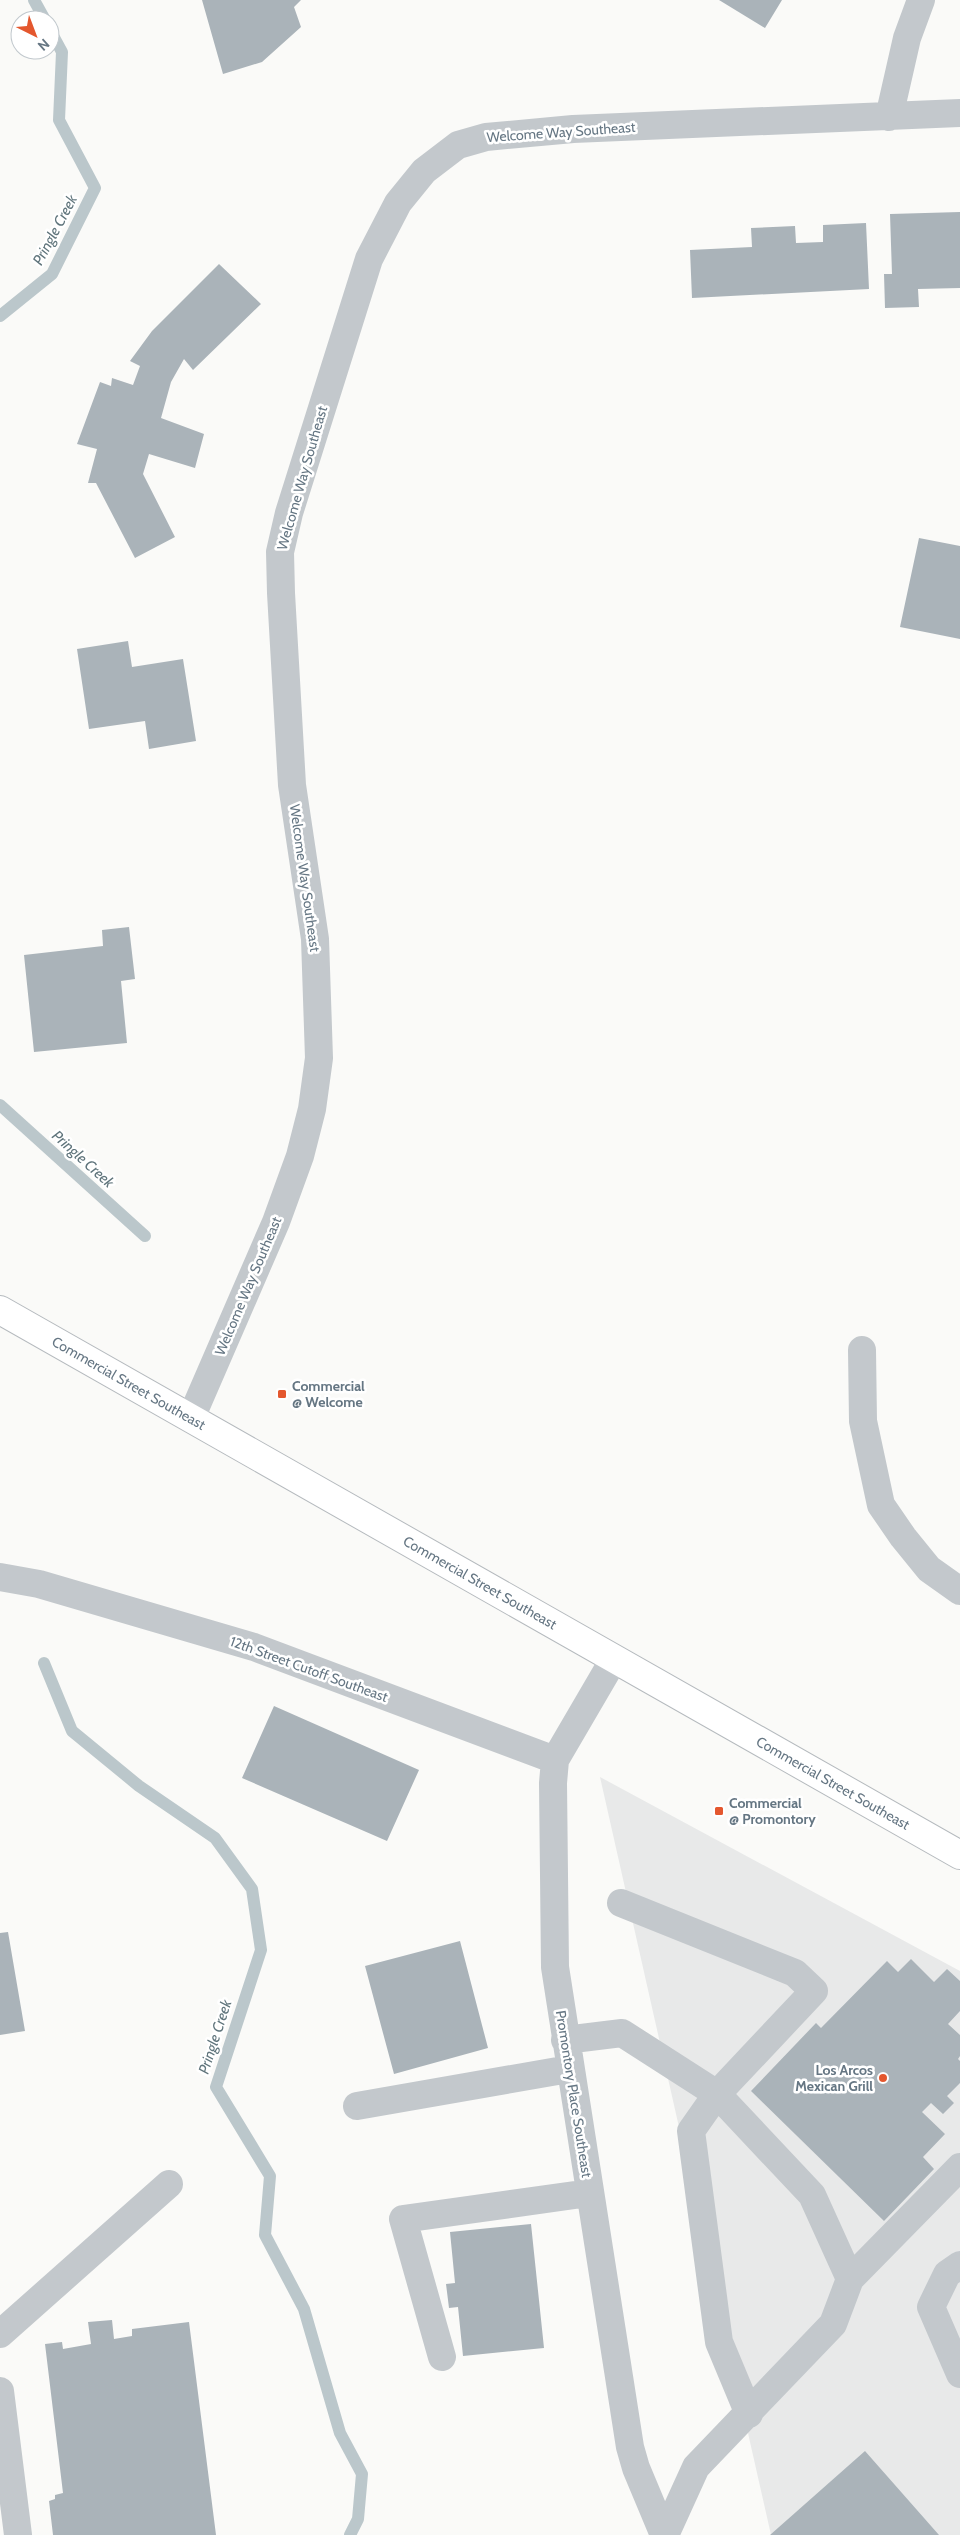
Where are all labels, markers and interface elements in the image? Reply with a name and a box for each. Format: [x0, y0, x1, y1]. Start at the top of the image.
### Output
north arrow [10, 10, 60, 60]
text: N [34, 35, 53, 55]
street label: Welcome Way Southeast [486, 118, 636, 146]
water label: Pringle Creek [29, 191, 81, 268]
street label: Welcome Way Southeast [273, 404, 331, 552]
street label: Welcome Way Southeast [286, 803, 324, 953]
water label: Pringle Creek [48, 1127, 118, 1192]
street label: Welcome Way Southeast [211, 1214, 285, 1358]
street label: Commercial Street Southeast [49, 1332, 209, 1434]
place label: Commercial @ Welcome [292, 1377, 365, 1411]
marker: Commercial @ Welcome [276, 1388, 288, 1400]
street label: Commercial Street Southeast [400, 1532, 560, 1633]
street label: 12th Street Cutoff Southeast [228, 1632, 391, 1706]
street label: Commercial Street Southeast [753, 1732, 913, 1834]
place label: Commercial @ Promontory [729, 1794, 816, 1828]
marker: Commercial @ Promontory [713, 1805, 725, 1817]
water label: Pringle Creek [195, 1997, 236, 2076]
street label: Promontory Place Southeast [552, 2009, 596, 2179]
place label: Los Arcos Mexican Grill [795, 2061, 873, 2095]
marker: Los Arcos Mexican Grill [877, 2072, 889, 2084]

